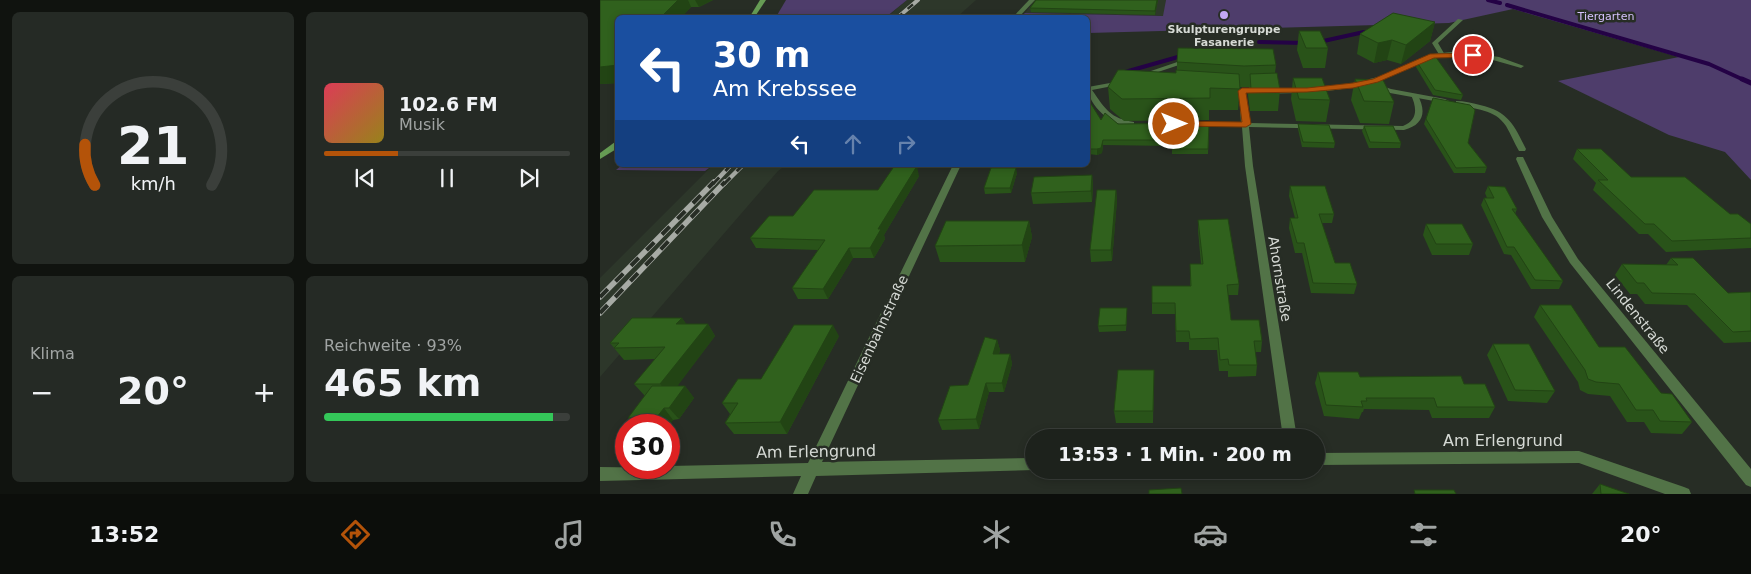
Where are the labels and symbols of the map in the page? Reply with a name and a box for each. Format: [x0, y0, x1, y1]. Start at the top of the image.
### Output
marker: Skulpturengruppe Fasanerie [1218, 9, 1230, 21]
park label: Tiergarten [1577, 10, 1634, 23]
place label: Skulpturengruppe Fasanerie [1168, 23, 1280, 49]
pin [1452, 34, 1494, 76]
position arrow [1147, 97, 1199, 149]
street label: Ahornstraße [1265, 235, 1295, 323]
street label: Eisenbahnstraße [847, 272, 911, 386]
street label: Lindenstraße [1603, 275, 1673, 357]
speed limit sign: 30 [615, 414, 680, 479]
street label: Am Erlengrund [1443, 431, 1563, 450]
street label: Am Erlengrund [756, 441, 876, 462]

